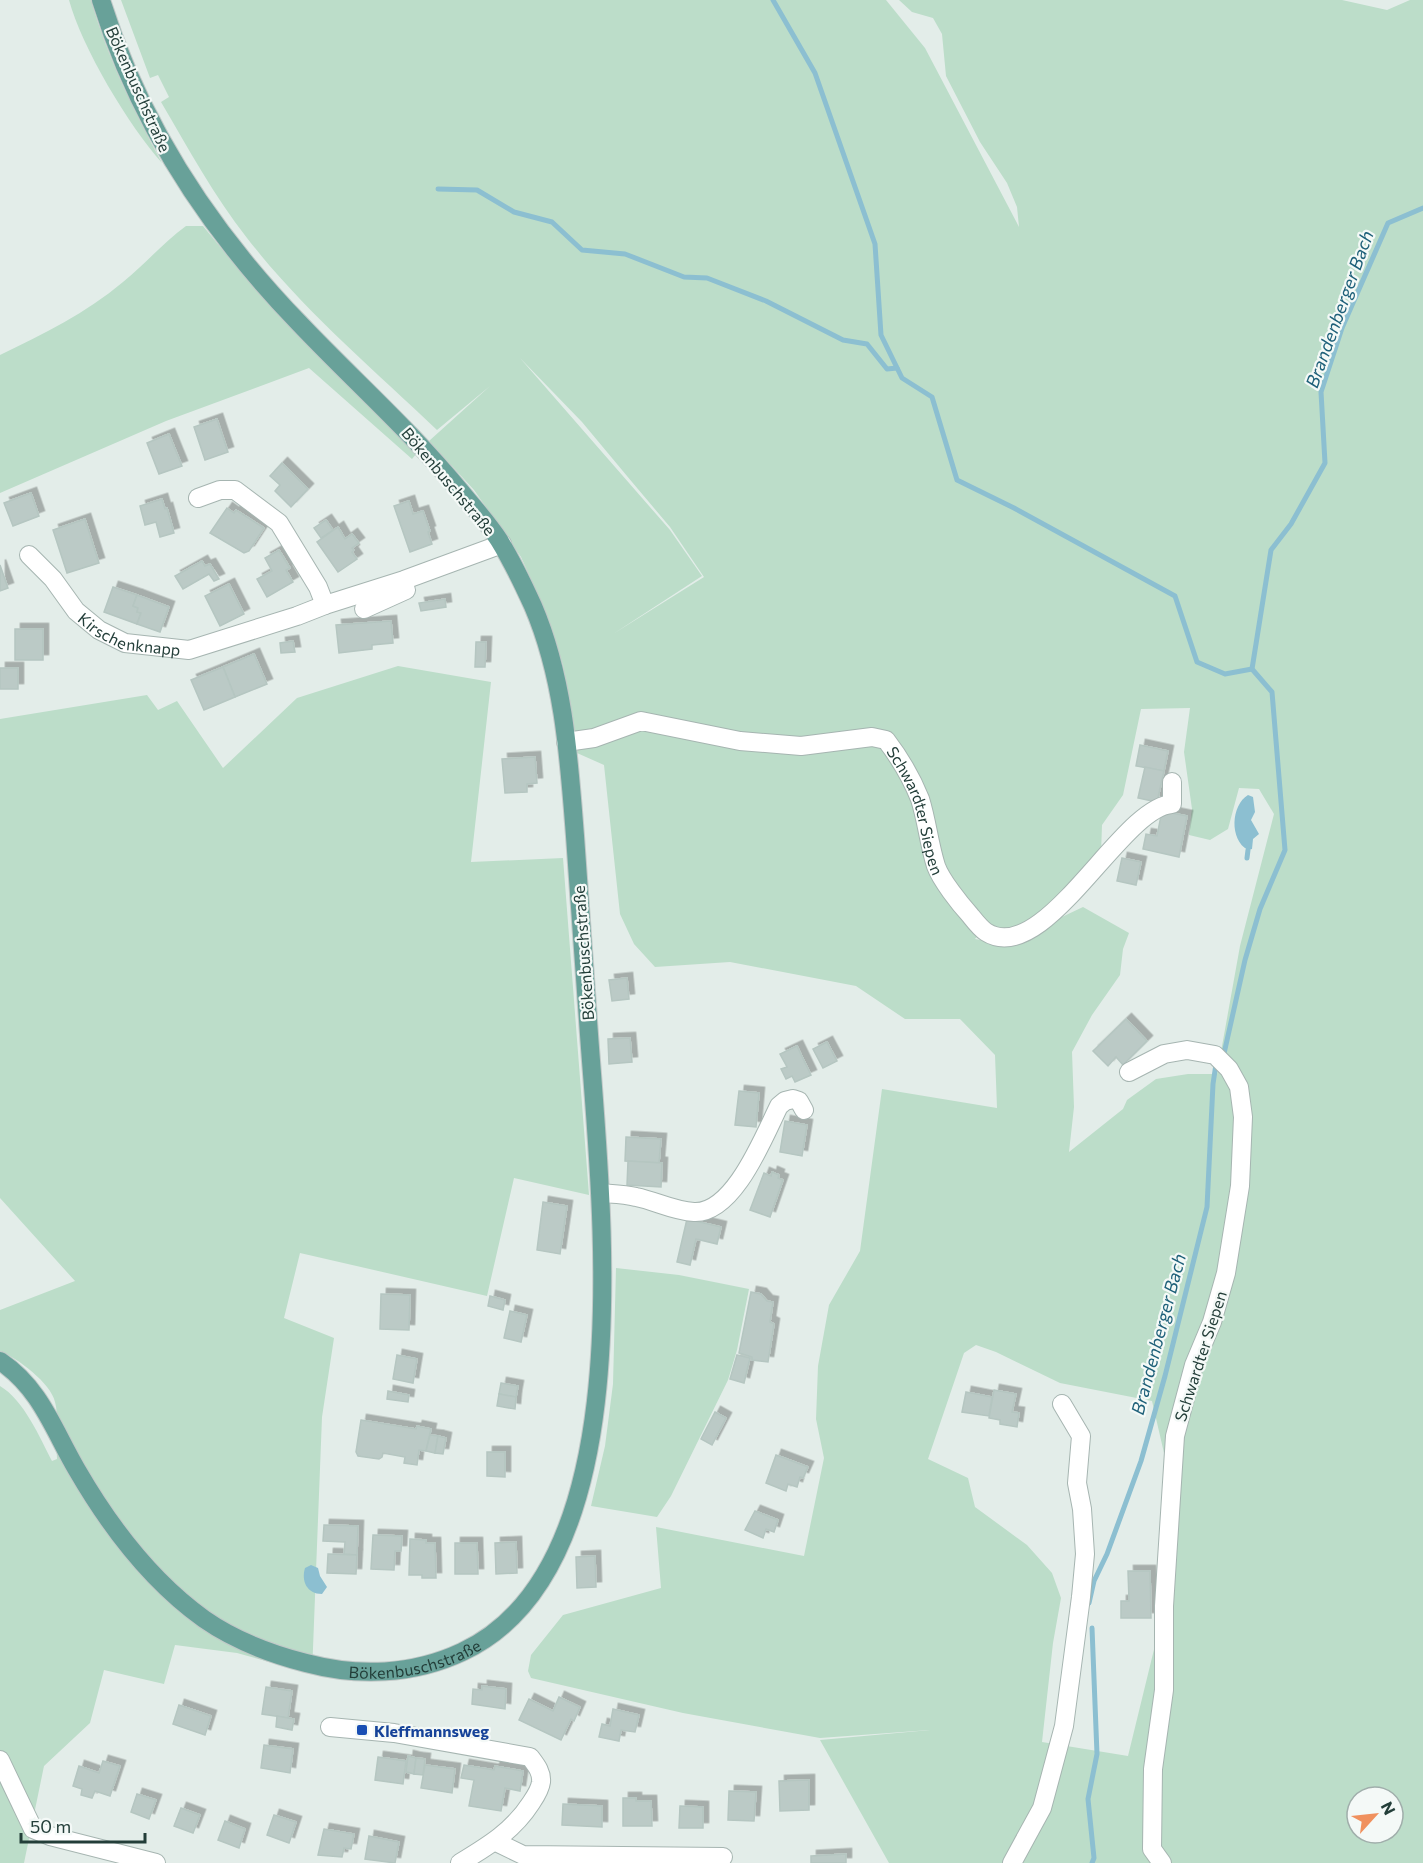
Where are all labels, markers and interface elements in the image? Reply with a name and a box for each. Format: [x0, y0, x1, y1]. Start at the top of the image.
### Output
street label: Bökenbuschstraße [103, 23, 175, 155]
water label: Brandenberger Bach [1300, 227, 1378, 391]
street label: Bökenbuschstraße [398, 423, 500, 539]
street label: Kirschenknapp [75, 608, 182, 659]
street label: Schwardter Siepen [884, 742, 948, 878]
street label: Bökenbuschstraße [569, 885, 597, 1021]
water label: Brandenberger Bach [1126, 1251, 1190, 1417]
street label: Schwardter Siepen [1170, 1288, 1230, 1424]
street label: Bökenbuschstraße [348, 1635, 484, 1681]
place label: Kleffmannsweg [374, 1721, 489, 1740]
marker: Kleffmannsweg [355, 1723, 369, 1737]
north arrow [1345, 1785, 1405, 1845]
text: N [1378, 1798, 1400, 1818]
scale bar [21, 1806, 146, 1844]
text: 50 m [30, 1815, 71, 1837]

